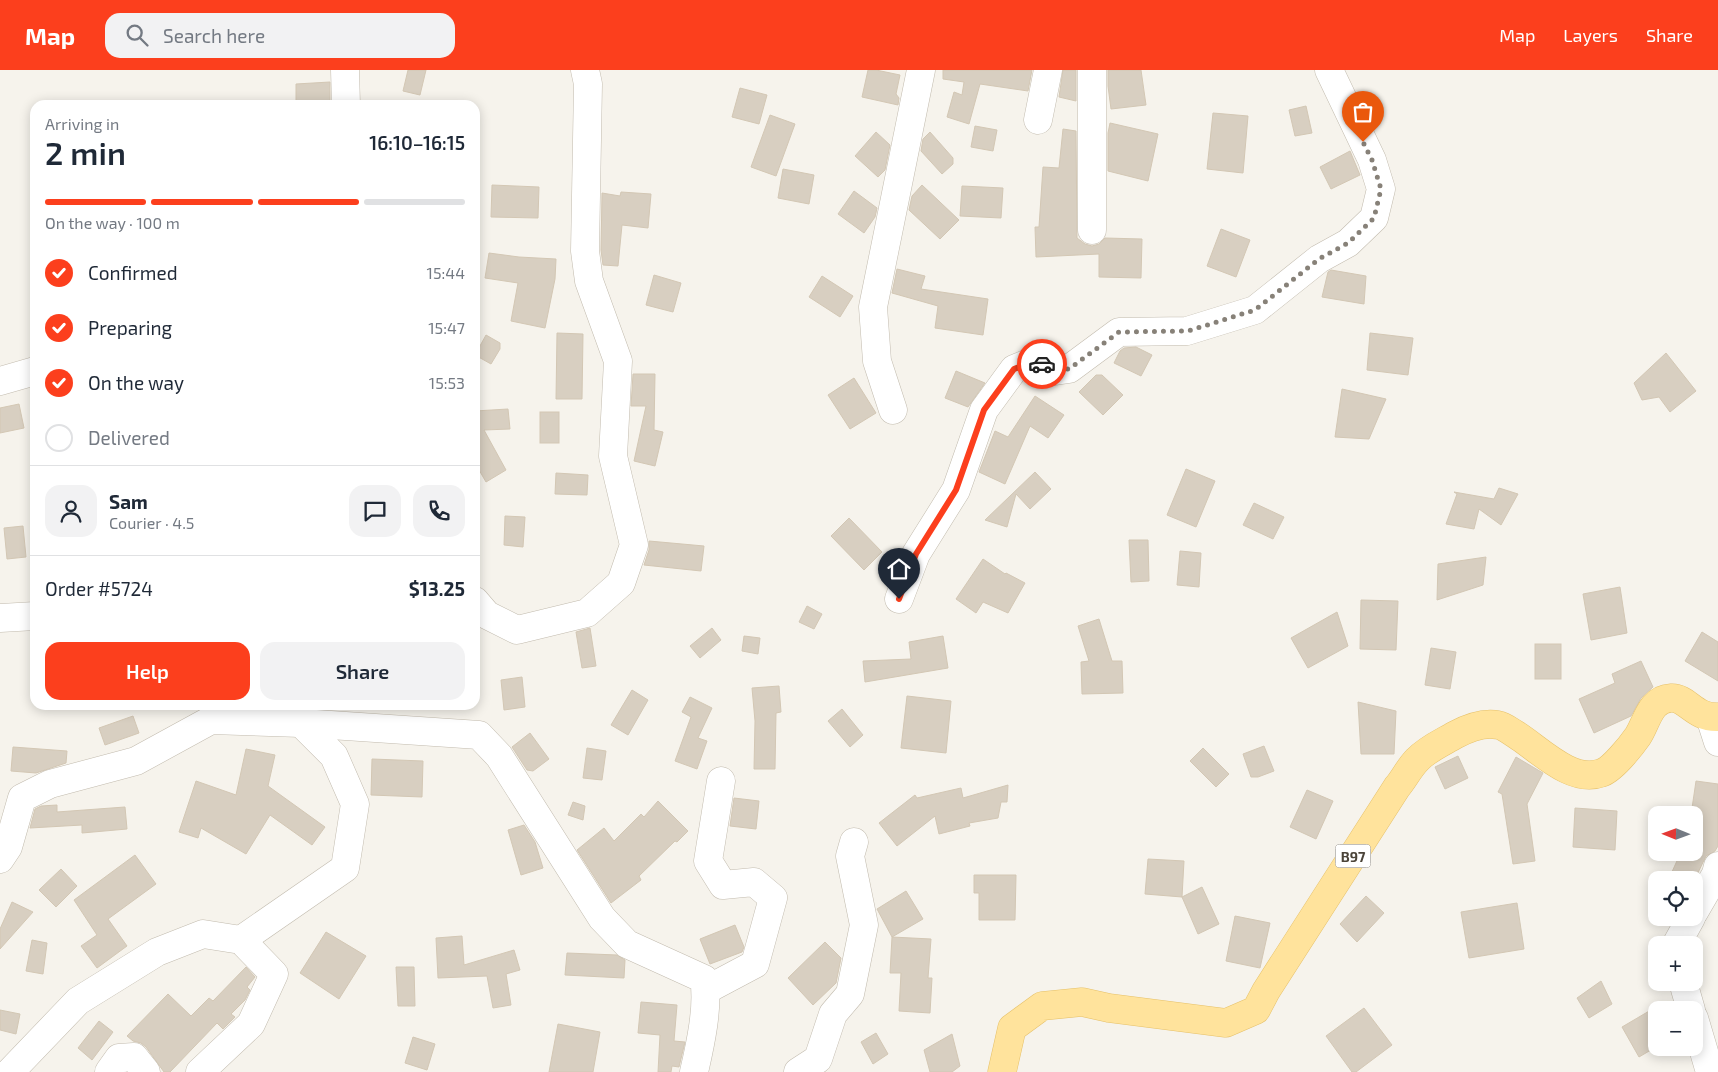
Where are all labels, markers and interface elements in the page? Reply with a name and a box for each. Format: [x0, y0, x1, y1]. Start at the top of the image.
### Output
search box [105, 13, 455, 58]
text: Map [25, 21, 75, 50]
icon: search [123, 21, 151, 49]
text: Search here [163, 24, 265, 47]
text: Map [1499, 24, 1535, 46]
text: Layers [1563, 24, 1618, 46]
text: Share [1646, 24, 1693, 46]
pin [1342, 91, 1384, 142]
icon: bag [1349, 98, 1377, 126]
text: Arriving in [45, 114, 119, 133]
text: 16:10–16:15 [369, 131, 465, 154]
text: 2 min [45, 133, 126, 171]
text: On the way · 100 m [45, 213, 180, 232]
icon: check [45, 259, 73, 287]
text: Confirmed [88, 261, 178, 284]
text: 15:44 [427, 263, 465, 282]
icon: check [45, 314, 73, 342]
text: Preparing [88, 316, 172, 339]
text: 15:47 [428, 318, 465, 337]
courier [1017, 339, 1067, 389]
icon: car [1028, 350, 1056, 378]
icon: check [45, 369, 73, 397]
text: On the way [88, 371, 184, 394]
text: 15:53 [429, 373, 465, 392]
text: Delivered [88, 426, 170, 449]
button: person [45, 485, 97, 537]
button: chat [349, 485, 401, 537]
button: phone [413, 485, 465, 537]
text: Sam [109, 490, 148, 513]
text: Courier · 4.5 [109, 513, 194, 532]
pin [878, 548, 920, 599]
icon: home [885, 555, 913, 583]
text: Order #5724 [45, 577, 153, 600]
text: $13.25 [409, 577, 465, 600]
button: Help [45, 642, 250, 700]
button: Share [260, 642, 465, 700]
north arrow [1648, 806, 1702, 861]
map controls [1648, 806, 1703, 1056]
road number: B97 [1336, 844, 1370, 868]
button: locate [1648, 871, 1703, 926]
button: + [1648, 936, 1703, 991]
button: − [1648, 1001, 1703, 1056]

